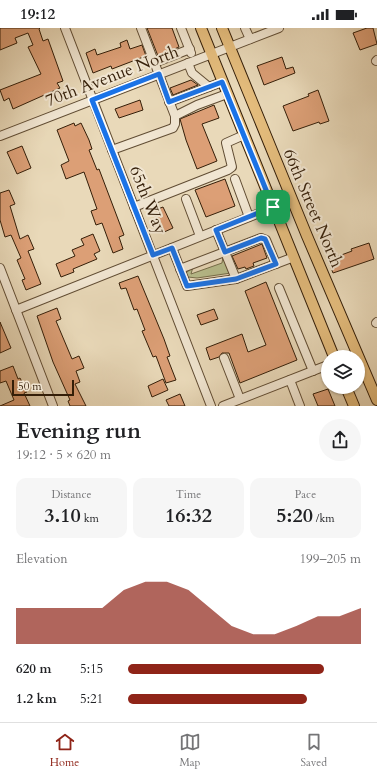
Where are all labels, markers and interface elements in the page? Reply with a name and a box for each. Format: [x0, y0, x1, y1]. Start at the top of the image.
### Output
text: 19:12 [20, 4, 55, 24]
street label: 70th Avenue North [42, 40, 183, 112]
street label: 66th Street North [278, 145, 349, 271]
street label: 65th Way [124, 162, 172, 238]
pin [256, 190, 290, 224]
icon: arrive [262, 196, 284, 218]
map controls [321, 350, 365, 394]
button: layers [321, 350, 365, 394]
scale bar [12, 378, 74, 397]
text: 50 m [18, 379, 42, 394]
text: Evening run [16, 416, 141, 446]
button: share [319, 419, 361, 461]
text: 19:12 · 5 × 620 m [16, 446, 111, 464]
text: Distance [51, 487, 92, 502]
text: Time [176, 487, 201, 502]
text: Pace [295, 487, 316, 502]
text: 3.10 [44, 502, 81, 529]
text: 16:32 [165, 502, 212, 529]
text: 5:20 [276, 502, 313, 529]
text: km [81, 511, 99, 526]
text: /km [313, 511, 335, 526]
text: Elevation [16, 550, 68, 568]
text: 199–205 m [299, 550, 361, 568]
text: 620 m [16, 660, 51, 678]
text: 5:15 [80, 660, 103, 678]
text: 1.2 km [16, 690, 57, 708]
text: 5:21 [80, 690, 103, 708]
tab: Home [50, 731, 79, 770]
tab: Map [179, 731, 201, 770]
tab: Saved [300, 731, 327, 770]

